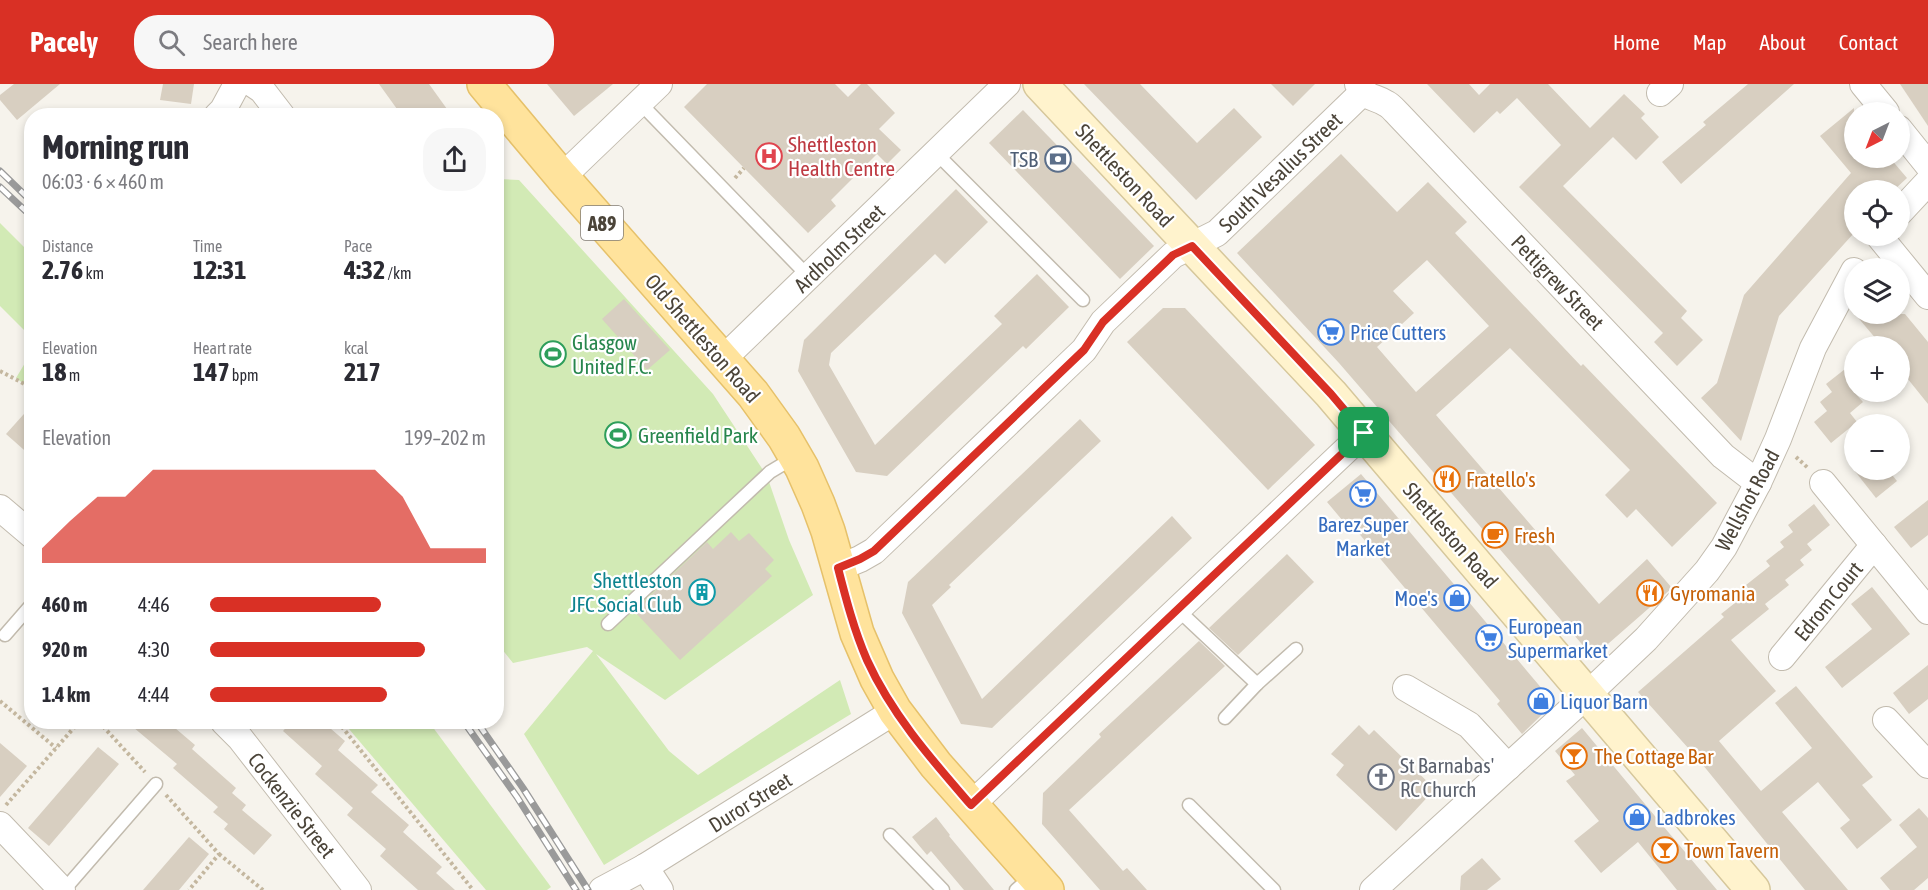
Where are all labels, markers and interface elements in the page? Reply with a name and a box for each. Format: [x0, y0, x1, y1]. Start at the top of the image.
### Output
search box [134, 15, 554, 69]
text: Pacely [30, 26, 98, 58]
icon: search [155, 26, 188, 59]
text: Search here [203, 29, 298, 55]
text: Home [1613, 30, 1660, 54]
text: Map [1693, 30, 1727, 54]
text: About [1760, 30, 1806, 54]
text: Contact [1839, 30, 1898, 54]
north arrow [1844, 102, 1910, 168]
map controls [1844, 102, 1910, 480]
street label: South Vesalius Street [1214, 107, 1346, 237]
street label: Shettleston Road [1071, 119, 1179, 231]
text: Morning run [42, 128, 189, 166]
button: share [423, 128, 486, 191]
place label: Shettleston Health Centre [788, 132, 895, 180]
hospital icon: Shettleston Health Centre [754, 141, 784, 171]
bank icon: TSB [1043, 144, 1073, 174]
place label: TSB [1010, 147, 1038, 171]
text: 06:03 · 6 × 460 m [42, 170, 164, 193]
button: locate [1844, 180, 1910, 246]
street label: Ardholm Street [789, 199, 889, 297]
road number: A89 [581, 206, 623, 240]
street label: Pettigrew Street [1507, 230, 1609, 334]
text: Distance [42, 237, 93, 255]
text: Time [193, 237, 222, 255]
text: Pace [344, 237, 372, 255]
text: 2.76 [42, 255, 83, 285]
text: 12:31 [193, 255, 247, 285]
text: 4:32 [344, 255, 385, 285]
button: layers [1844, 258, 1910, 324]
text: km [83, 264, 104, 282]
text: /km [385, 264, 411, 282]
street label: Old Shettleston Road [641, 269, 765, 407]
supermarket icon: Price Cutters [1316, 317, 1346, 347]
place label: Price Cutters [1350, 320, 1446, 344]
place label: Glasgow United F.C. [572, 330, 652, 378]
button: + [1844, 336, 1910, 402]
text: Elevation [42, 339, 97, 357]
text: Heart rate [193, 339, 252, 357]
text: kcal [344, 339, 368, 357]
sports icon: Glasgow United F.C. [538, 339, 568, 369]
text: 18 [42, 357, 66, 387]
text: 147 [193, 357, 230, 387]
text: 217 [344, 357, 381, 387]
text: m [66, 366, 80, 384]
text: bpm [230, 366, 259, 384]
pin [1338, 407, 1389, 458]
button: − [1844, 414, 1910, 480]
icon: arrive [1347, 416, 1380, 449]
sports icon: Greenfield Park [603, 420, 633, 450]
place label: Greenfield Park [638, 423, 758, 447]
text: Elevation [42, 426, 111, 449]
text: 199–202 m [404, 426, 486, 449]
street label: Wellshot Road [1710, 445, 1784, 555]
restaurant icon: Fratello's [1432, 464, 1462, 494]
place label: Fratello's [1466, 467, 1536, 491]
street label: Shettleston Road [1399, 477, 1503, 593]
supermarket icon: Barez Super Market [1348, 479, 1378, 509]
place label: Barez Super Market [1318, 512, 1409, 560]
cafe icon: Fresh [1480, 520, 1510, 550]
place label: Fresh [1514, 523, 1555, 547]
street label: Edrom Court [1789, 557, 1867, 645]
place label: Shettleston JFC Social Club [570, 568, 682, 616]
building icon: Shettleston JFC Social Club [687, 577, 717, 607]
restaurant icon: Gyromania [1635, 578, 1665, 608]
place label: Gyromania [1670, 581, 1756, 605]
shop icon: Moe's [1442, 583, 1472, 613]
place label: Moe's [1394, 586, 1438, 610]
text: 460 m [42, 593, 87, 616]
text: 4:46 [138, 593, 170, 616]
place label: European Supermarket [1508, 614, 1608, 662]
supermarket icon: European Supermarket [1474, 623, 1504, 653]
text: 920 m [42, 638, 87, 661]
text: 4:30 [138, 638, 170, 661]
text: 1.4 km [42, 683, 90, 706]
text: 4:44 [138, 683, 170, 706]
shop icon: Liquor Barn [1526, 686, 1556, 716]
place label: Liquor Barn [1560, 689, 1648, 713]
bar icon: The Cottage Bar [1559, 741, 1589, 771]
place label: The Cottage Bar [1594, 744, 1714, 768]
street label: Cockenzie Street [244, 748, 340, 862]
place label: St Barnabas' RC Church [1400, 753, 1494, 801]
church icon: St Barnabas' RC Church [1366, 762, 1396, 792]
street label: Duror Street [704, 767, 796, 837]
shop icon: Ladbrokes [1622, 802, 1652, 832]
place label: Ladbrokes [1656, 805, 1736, 829]
bar icon: Town Tavern [1650, 835, 1680, 865]
place label: Town Tavern [1684, 838, 1779, 862]

